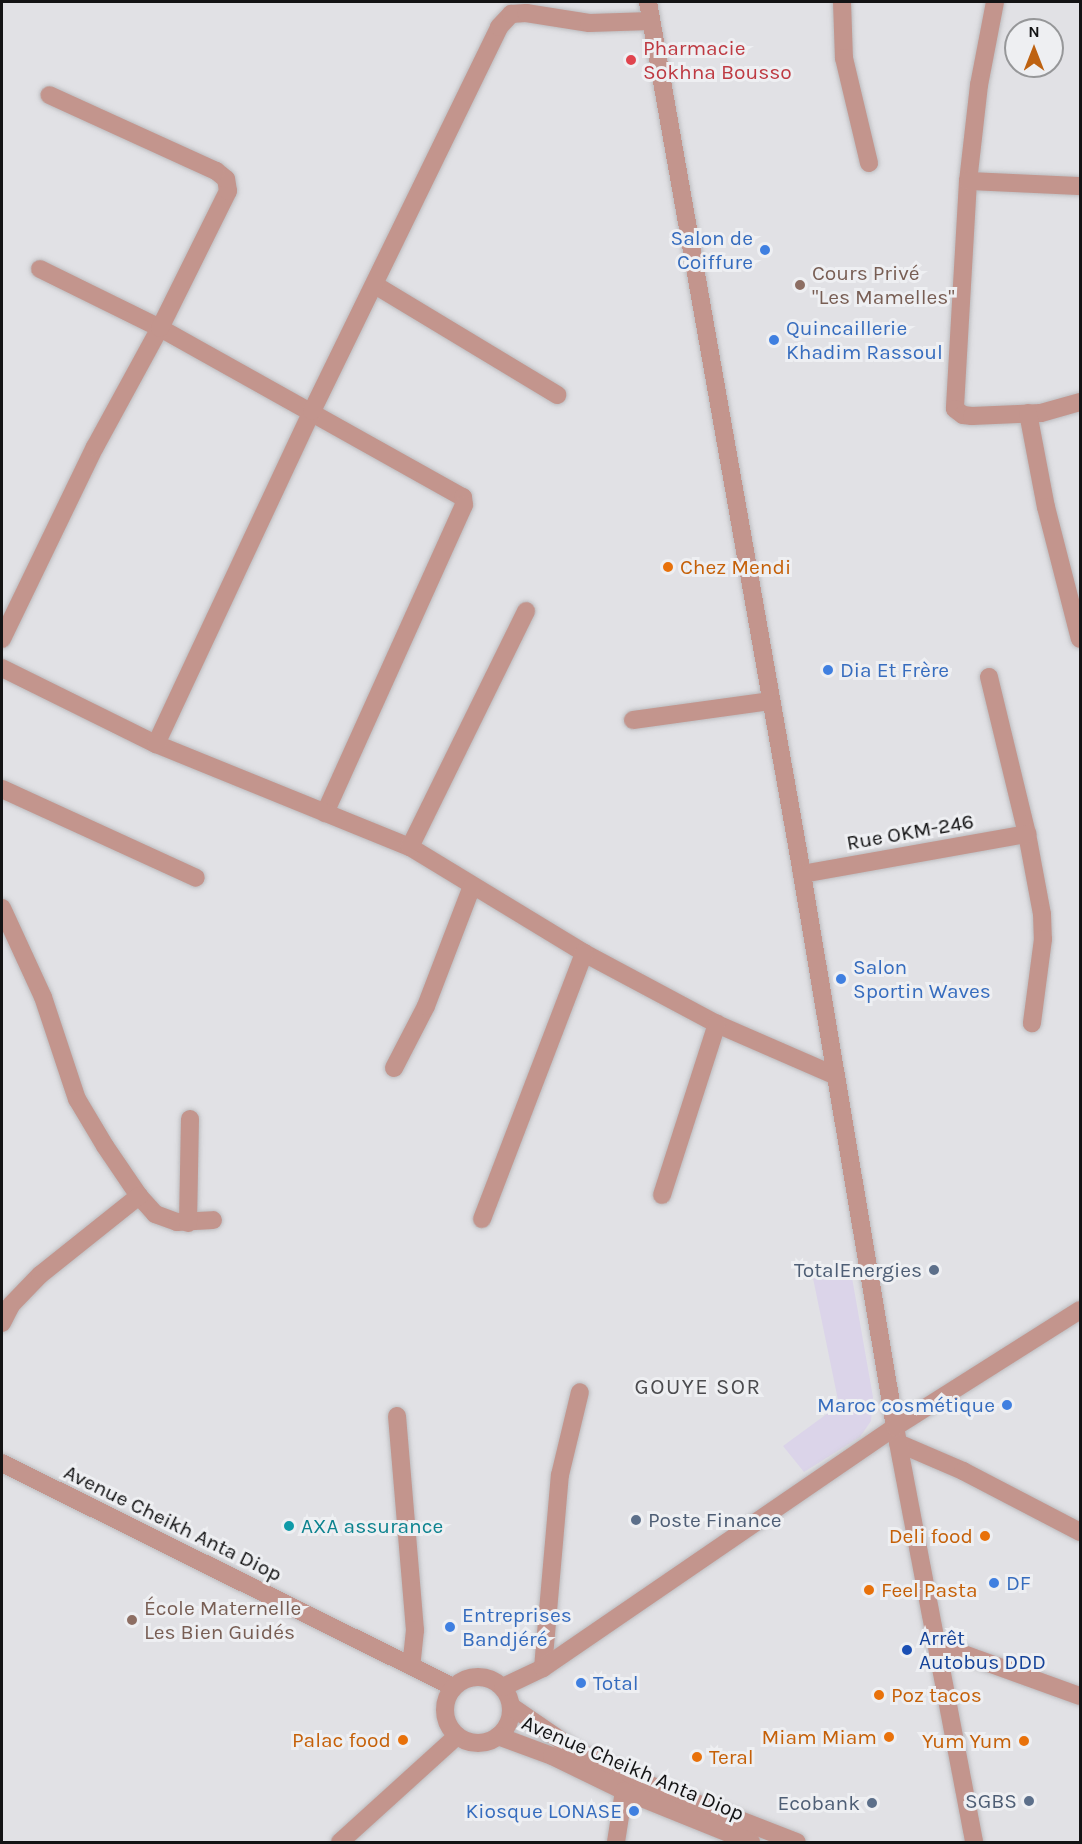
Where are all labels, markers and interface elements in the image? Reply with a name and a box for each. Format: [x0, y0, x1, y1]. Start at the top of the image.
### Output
north arrow [1004, 18, 1064, 78]
text: N [1028, 22, 1040, 41]
place label: Pharmacie Sokhna Bousso [643, 35, 792, 85]
marker: Pharmacie Sokhna Bousso [624, 53, 638, 67]
place label: Salon de Coiffure [671, 225, 753, 275]
marker: Salon de Coiffure [758, 243, 772, 257]
place label: Cours Privé "Les Mamelles" [812, 260, 955, 310]
marker: Cours Privé "Les Mamelles" [793, 278, 807, 292]
place label: Quincaillerie Khadim Rassoul [786, 315, 943, 365]
marker: Quincaillerie Khadim Rassoul [767, 333, 781, 347]
place label: Chez Mendi [680, 554, 791, 580]
marker: Chez Mendi [661, 560, 675, 574]
place label: Dia Et Frère [840, 657, 949, 683]
marker: Dia Et Frère [821, 663, 835, 677]
street label: Rue OKM-246 [844, 808, 976, 856]
place label: Salon Sportin Waves [853, 954, 991, 1004]
marker: Salon Sportin Waves [834, 972, 848, 986]
place label: TotalEnergies [794, 1257, 922, 1283]
marker: TotalEnergies [927, 1263, 941, 1277]
district label: GOUYE SOR [635, 1375, 761, 1401]
place label: Maroc cosmétique [817, 1392, 995, 1418]
marker: Maroc cosmétique [1000, 1398, 1014, 1412]
street label: Avenue Cheikh Anta Diop [60, 1459, 286, 1587]
place label: Poste Finance [648, 1507, 782, 1533]
place label: AXA assurance [301, 1513, 443, 1539]
marker: Poste Finance [629, 1513, 643, 1527]
marker: AXA assurance [282, 1519, 296, 1533]
place label: Deli food [889, 1523, 973, 1549]
marker: Deli food [978, 1529, 992, 1543]
place label: DF [1006, 1570, 1031, 1596]
marker: DF [987, 1576, 1001, 1590]
place label: Feel Pasta [881, 1577, 978, 1603]
marker: Feel Pasta [862, 1583, 876, 1597]
place label: École Maternelle Les Bien Guidés [144, 1595, 301, 1645]
place label: Entreprises Bandjéré [462, 1602, 572, 1652]
marker: École Maternelle Les Bien Guidés [125, 1613, 139, 1627]
marker: Entreprises Bandjéré [443, 1620, 457, 1634]
place label: Arrêt Autobus DDD [919, 1625, 1046, 1675]
marker: Arrêt Autobus DDD [900, 1643, 914, 1657]
place label: Total [593, 1670, 639, 1696]
marker: Total [574, 1676, 588, 1690]
place label: Poz tacos [891, 1682, 982, 1708]
marker: Poz tacos [872, 1688, 886, 1702]
street label: Avenue Cheikh Anta Diop [518, 1710, 748, 1826]
place label: Miam Miam [762, 1724, 877, 1750]
place label: Palac food [292, 1727, 391, 1753]
place label: Yum Yum [922, 1728, 1012, 1754]
marker: Miam Miam [882, 1730, 896, 1744]
marker: Palac food [396, 1733, 410, 1747]
marker: Yum Yum [1017, 1734, 1031, 1748]
place label: Teral [709, 1744, 754, 1770]
marker: Teral [690, 1750, 704, 1764]
place label: SGBS [965, 1788, 1017, 1814]
place label: Ecobank [777, 1790, 860, 1816]
marker: SGBS [1022, 1794, 1036, 1808]
marker: Ecobank [865, 1796, 879, 1810]
place label: Kiosque LONASE [465, 1798, 622, 1824]
marker: Kiosque LONASE [627, 1804, 641, 1818]

